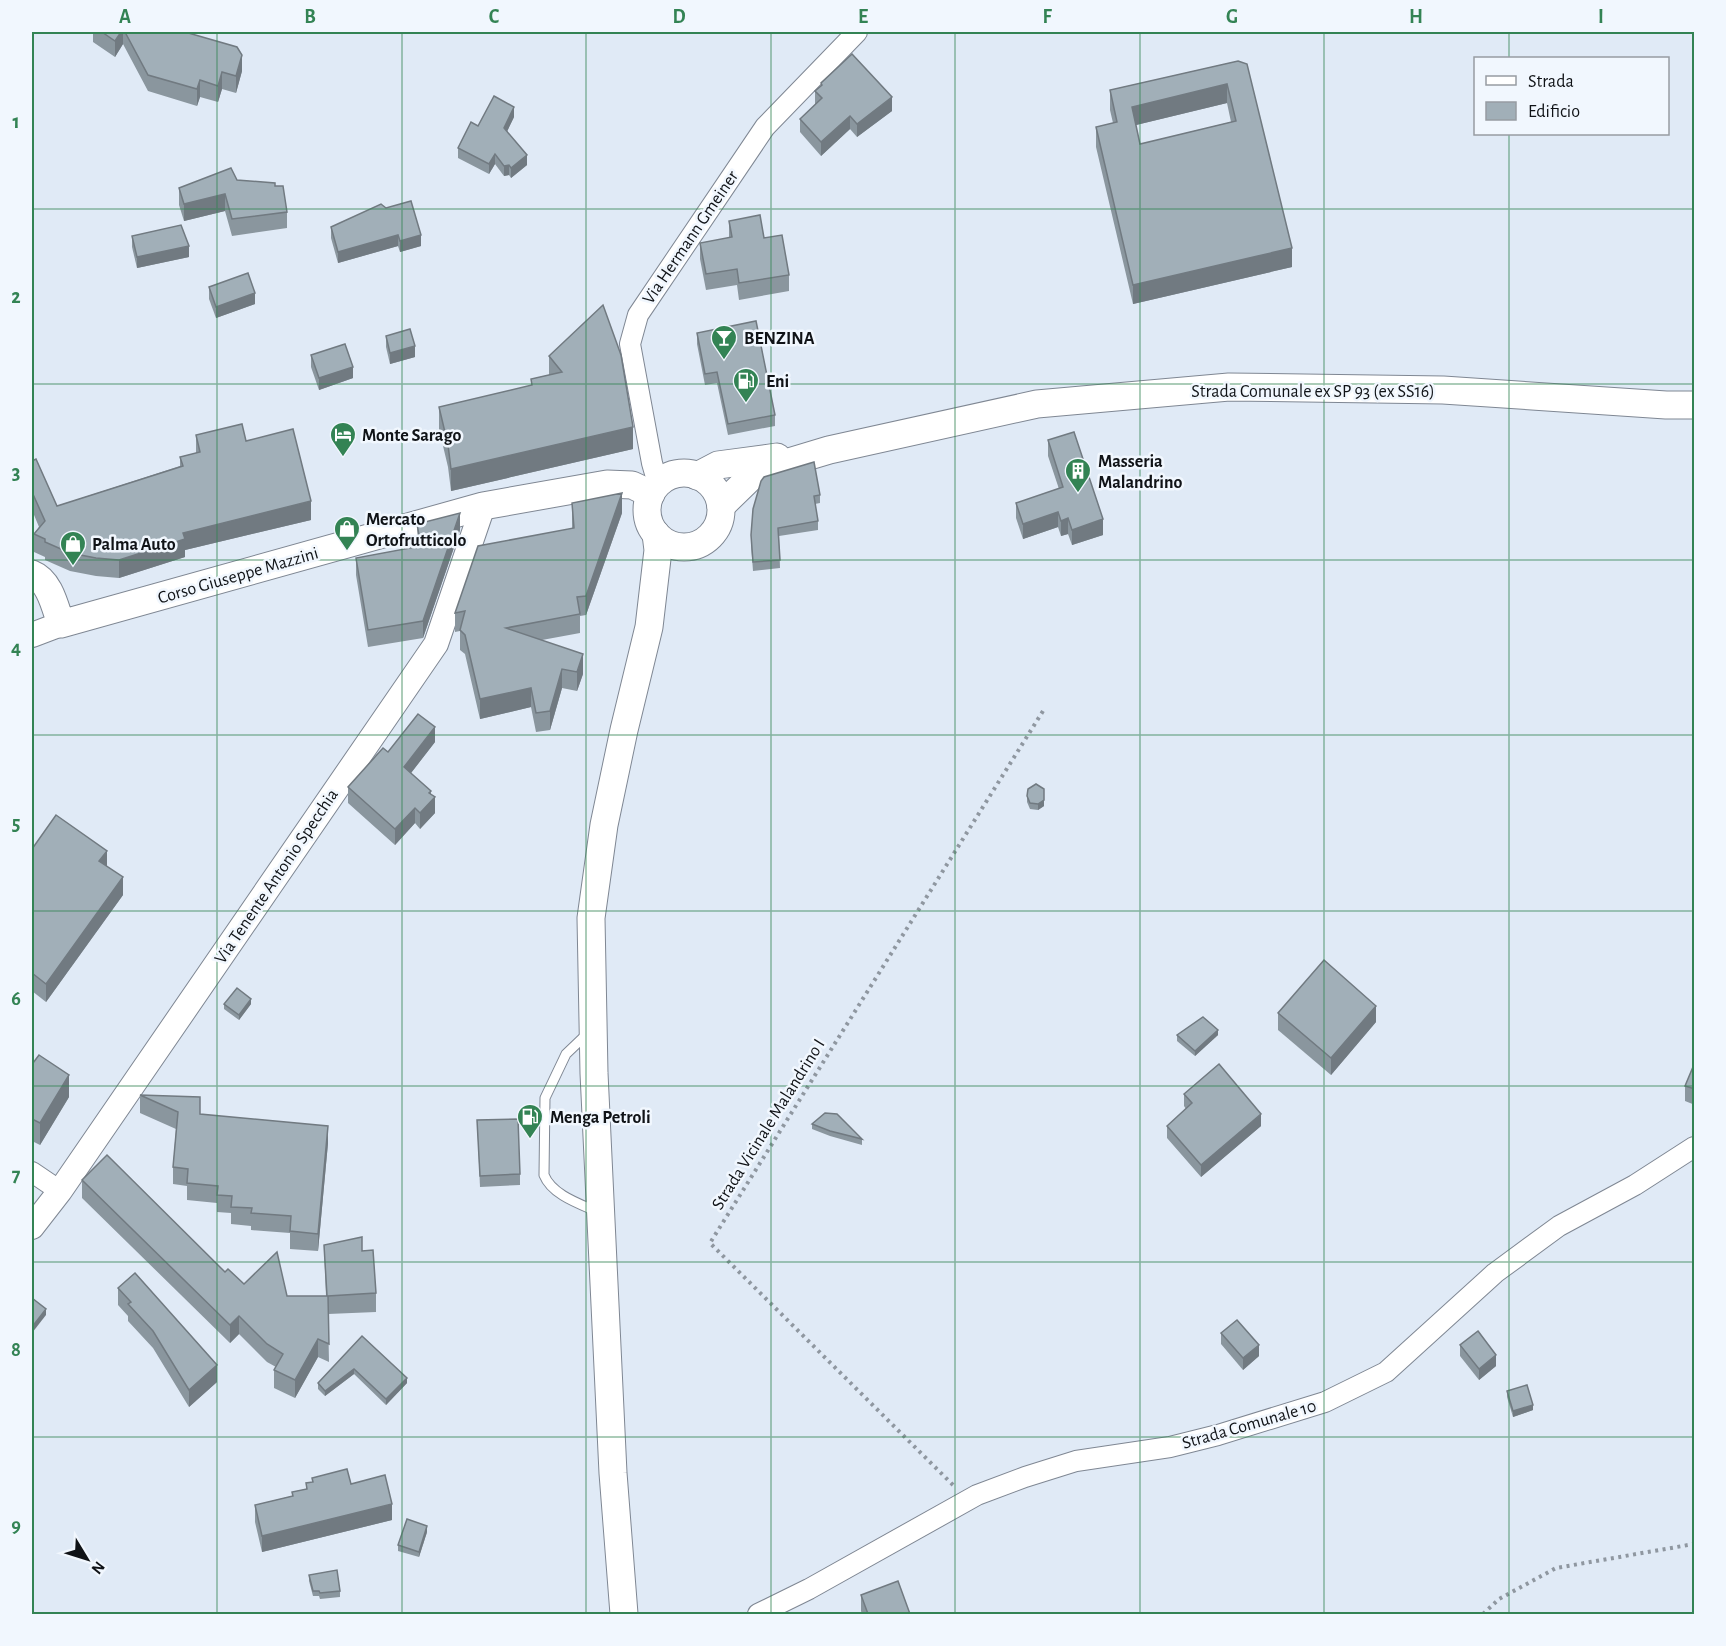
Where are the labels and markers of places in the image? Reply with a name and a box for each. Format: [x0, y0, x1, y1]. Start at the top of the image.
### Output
bar icon: BENZINA [709, 323, 739, 361]
place label: BENZINA [744, 330, 815, 348]
fuel station icon: Eni [731, 366, 761, 404]
place label: Eni [766, 373, 789, 391]
hotel icon: Monte Sarago [328, 420, 358, 458]
place label: Monte Sarago [362, 427, 461, 445]
place label: Masseria Malandrino [1098, 453, 1183, 492]
building icon: Masseria Malandrino [1063, 456, 1093, 494]
place label: Mercato Ortofrutticolo [366, 511, 466, 550]
shop icon: Mercato Ortofrutticolo [332, 514, 362, 552]
shop icon: Palma Auto [58, 529, 88, 567]
place label: Palma Auto [92, 536, 176, 554]
fuel station icon: Menga Petroli [515, 1102, 545, 1140]
place label: Menga Petroli [550, 1109, 651, 1127]

